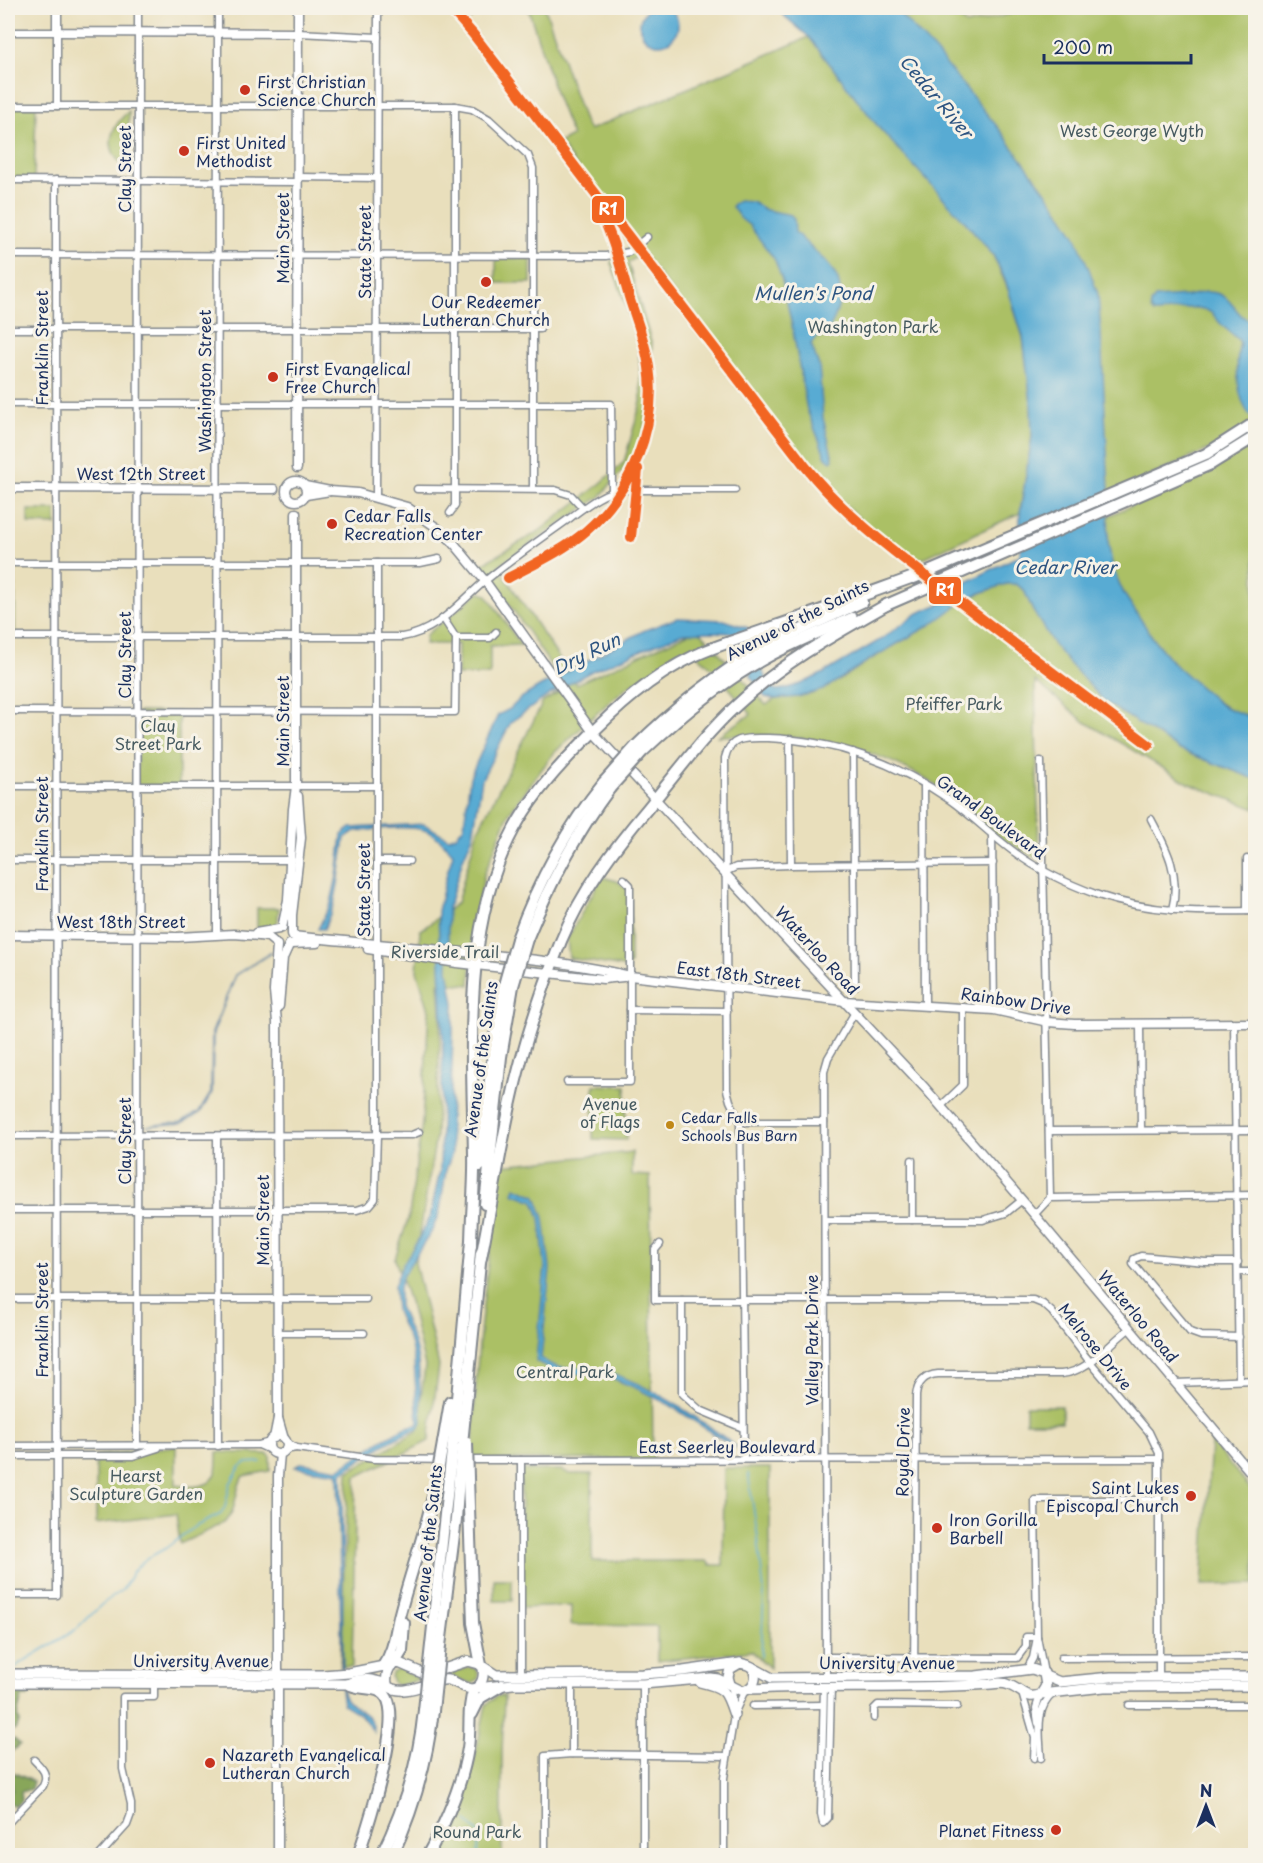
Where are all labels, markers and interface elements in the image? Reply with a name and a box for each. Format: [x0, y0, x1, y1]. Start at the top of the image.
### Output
scale bar [1044, 27, 1191, 65]
text: 200 m [1053, 33, 1113, 60]
water label: Cedar River [894, 48, 982, 145]
place label: First Christian Science Church [257, 69, 376, 111]
marker: First Christian Science Church [238, 83, 252, 97]
park label: West George Wyth [1060, 118, 1204, 142]
street label: Clay Street [112, 125, 136, 213]
place label: First United Methodist [196, 130, 286, 172]
marker: First United Methodist [177, 144, 191, 158]
street label: Main Street [270, 192, 294, 284]
line badge: R1 [591, 195, 625, 224]
text: R1 [599, 196, 618, 220]
street label: State Street [352, 204, 376, 299]
marker: Our Redeemer Lutheran Church [479, 275, 493, 289]
water label: Mullen's Pond [754, 279, 875, 306]
place label: Our Redeemer Lutheran Church [422, 289, 550, 331]
street label: Franklin Street [29, 290, 53, 406]
street label: Washington Street [192, 309, 216, 453]
park label: Washington Park [808, 314, 939, 338]
place label: First Evangelical Free Church [285, 356, 411, 398]
marker: First Evangelical Free Church [266, 370, 280, 384]
street label: West 12th Street [76, 461, 206, 485]
place label: Cedar Falls Recreation Center [344, 503, 483, 545]
marker: Cedar Falls Recreation Center [325, 517, 339, 531]
water label: Cedar River [1014, 553, 1118, 580]
street label: Avenue of the Saints [721, 573, 873, 665]
line badge: R1 [928, 576, 962, 605]
text: R1 [936, 577, 955, 601]
street label: Clay Street [112, 611, 136, 699]
water label: Dry Run [548, 625, 625, 681]
street label: Main Street [270, 675, 294, 767]
park label: Pfeiffer Park [906, 691, 1003, 715]
park label: Clay Street Park [114, 713, 202, 755]
street label: Grand Boulevard [932, 768, 1052, 864]
street label: Franklin Street [29, 776, 53, 892]
street label: State Street [351, 842, 375, 937]
street label: Waterloo Road [770, 900, 866, 1000]
street label: West 18th Street [56, 909, 186, 933]
park label: Riverside Trail [391, 939, 499, 963]
street label: East 18th Street [676, 954, 803, 994]
street label: Avenue of the Saints [457, 979, 503, 1139]
street label: Rainbow Drive [959, 980, 1073, 1020]
park label: Avenue of Flags [580, 1091, 640, 1133]
street label: Clay Street [112, 1097, 136, 1185]
place label: Cedar Falls Schools Bus Barn [681, 1107, 797, 1146]
marker: Cedar Falls Schools Bus Barn [664, 1119, 676, 1131]
street label: Main Street [250, 1174, 274, 1266]
street label: Franklin Street [29, 1262, 53, 1378]
street label: Waterloo Road [1093, 1265, 1185, 1367]
street label: Valley Park Drive [799, 1274, 823, 1406]
street label: Melrose Drive [1053, 1297, 1139, 1395]
park label: Central Park [516, 1359, 615, 1383]
street label: Royal Drive [889, 1407, 915, 1497]
street label: East Seerley Boulevard [639, 1434, 816, 1458]
park label: Hearst Sculpture Garden [69, 1463, 203, 1505]
street label: Avenue of the Saints [407, 1463, 447, 1623]
place label: Saint Lukes Episcopal Church [1046, 1475, 1179, 1517]
marker: Saint Lukes Episcopal Church [1184, 1489, 1198, 1503]
place label: Iron Gorilla Barbell [949, 1507, 1037, 1549]
marker: Iron Gorilla Barbell [930, 1521, 944, 1535]
street label: University Avenue [133, 1648, 270, 1672]
street label: University Avenue [819, 1650, 956, 1674]
place label: Nazareth Evangelical Lutheran Church [222, 1742, 386, 1784]
marker: Nazareth Evangelical Lutheran Church [203, 1756, 217, 1770]
north arrow [1176, 1776, 1236, 1836]
text: N [1200, 1778, 1212, 1802]
place label: Planet Fitness [938, 1818, 1044, 1842]
park label: Round Park [433, 1819, 522, 1843]
marker: Planet Fitness [1049, 1823, 1063, 1837]

